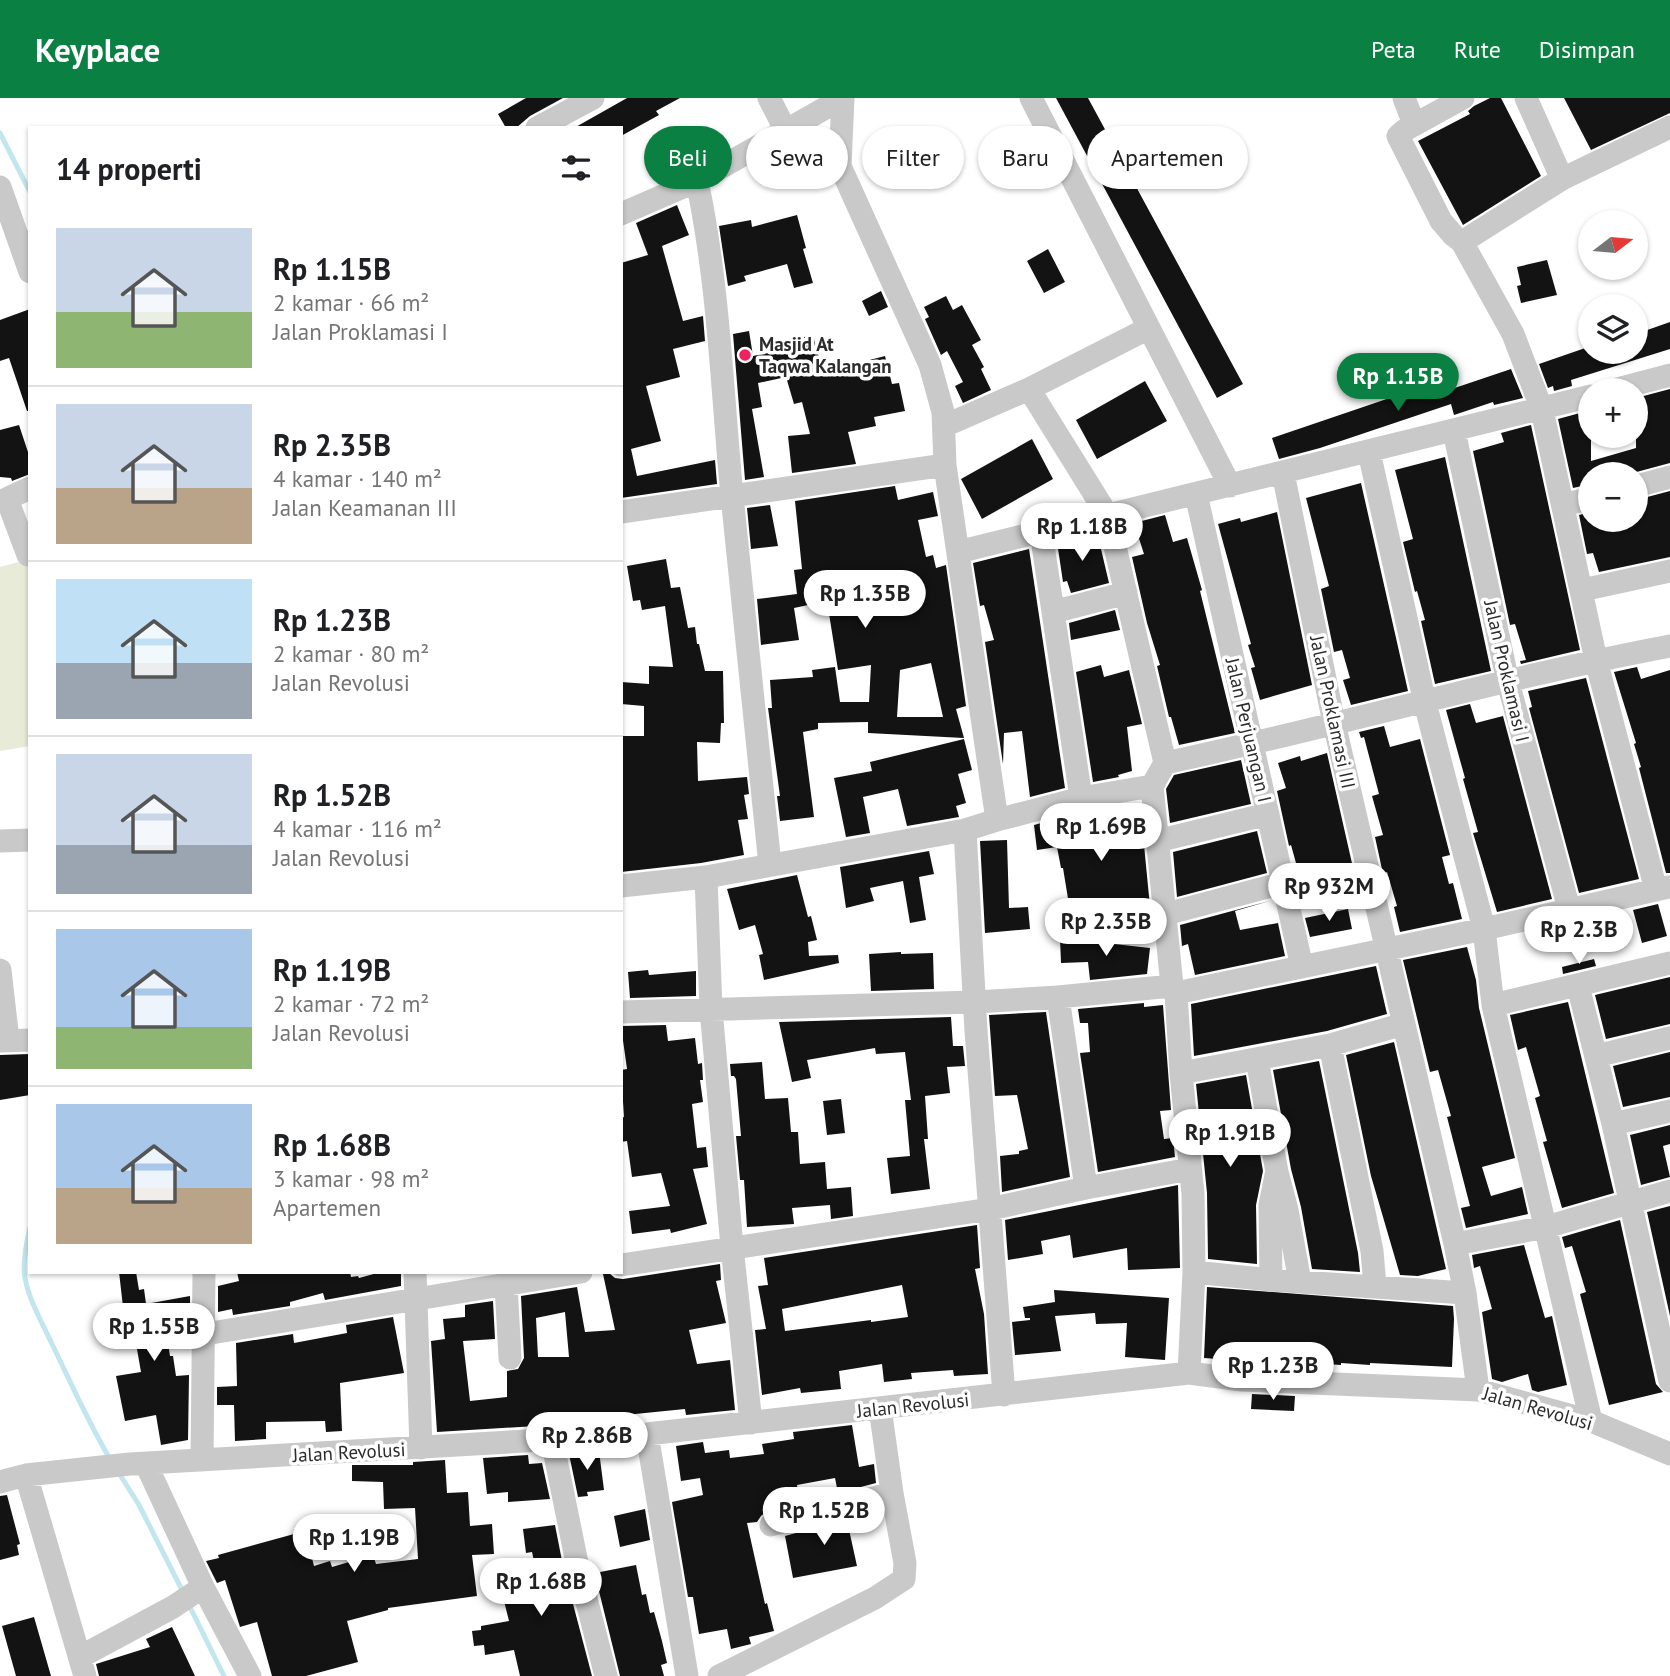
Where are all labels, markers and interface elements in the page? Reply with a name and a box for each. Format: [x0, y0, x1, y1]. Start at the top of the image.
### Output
text: Keyplace [35, 28, 160, 71]
text: Peta [1371, 34, 1416, 65]
text: Rute [1454, 34, 1501, 65]
text: Disimpan [1539, 34, 1635, 65]
chip: Beli [644, 126, 732, 189]
chip: Sewa [746, 126, 848, 189]
chip: Filter [862, 126, 964, 189]
chip: Baru [978, 126, 1073, 189]
chip: Apartemen [1087, 126, 1248, 189]
text: 14 properti [56, 149, 202, 188]
icon: filters [557, 149, 595, 187]
north arrow [1578, 210, 1648, 280]
map controls [1578, 210, 1648, 532]
text: Rp 1.15B [273, 249, 391, 288]
icon: home [112, 256, 196, 340]
text: 2 kamar · 66 m² [273, 288, 429, 317]
button: layers [1578, 294, 1648, 364]
text: Jalan Proklamasi I [273, 317, 448, 346]
place label: Masjid At Taqwa Kalangan [759, 332, 892, 378]
marker: Masjid At Taqwa Kalangan [737, 347, 753, 363]
pin: Rp 1.15B [1326, 354, 1470, 413]
text: Rp 1.15B [1353, 361, 1443, 390]
button: + [1578, 378, 1648, 448]
text: Rp 2.35B [273, 425, 391, 464]
icon: home [112, 432, 196, 516]
button: − [1578, 462, 1648, 532]
text: 4 kamar · 140 m² [273, 464, 442, 493]
text: Jalan Keamanan III [273, 493, 457, 522]
pin: Rp 1.18B [1010, 504, 1154, 563]
text: Rp 1.18B [1037, 511, 1127, 540]
pin: Rp 1.35B [793, 570, 937, 630]
text: Rp 1.35B [820, 578, 910, 607]
street label: Jalan Proklamasi I [1479, 597, 1535, 744]
text: Rp 1.23B [273, 600, 391, 639]
icon: home [112, 607, 196, 691]
street label: Jalan Proklamasi III [1305, 632, 1361, 791]
text: 2 kamar · 80 m² [273, 639, 429, 668]
street label: Jalan Perjuangan I [1221, 655, 1277, 804]
text: Jalan Revolusi [273, 668, 410, 697]
text: Rp 1.52B [273, 775, 391, 814]
icon: home [112, 782, 196, 866]
pin: Rp 1.69B [1029, 804, 1173, 863]
text: Rp 1.69B [1056, 811, 1146, 840]
text: 4 kamar · 116 m² [273, 814, 442, 843]
text: Jalan Revolusi [273, 843, 410, 872]
pin: Rp 932M [1264, 864, 1394, 923]
text: Rp 932M [1284, 871, 1374, 900]
pin: Rp 2.35B [1034, 898, 1178, 958]
text: Rp 2.35B [1061, 906, 1151, 935]
pin: Rp 2.3B [1514, 906, 1644, 966]
text: Rp 2.3B [1540, 914, 1618, 943]
text: Rp 1.19B [273, 950, 391, 989]
icon: home [112, 957, 196, 1041]
text: 2 kamar · 72 m² [273, 989, 429, 1018]
text: Jalan Revolusi [273, 1018, 410, 1047]
pin: Rp 1.91B [1158, 1110, 1302, 1169]
text: Rp 1.91B [1185, 1117, 1275, 1146]
text: Rp 1.68B [273, 1125, 391, 1164]
icon: home [112, 1132, 196, 1216]
text: 3 kamar · 98 m² [273, 1164, 429, 1193]
text: Apartemen [273, 1193, 381, 1222]
pin: Rp 1.55B [82, 1304, 226, 1363]
text: Rp 1.55B [109, 1311, 199, 1340]
pin: Rp 1.23B [1201, 1342, 1345, 1402]
text: Rp 1.23B [1228, 1350, 1318, 1379]
street label: Jalan Revolusi [1479, 1381, 1596, 1435]
street label: Jalan Revolusi [855, 1387, 970, 1423]
pin: Rp 2.86B [515, 1412, 659, 1472]
text: Rp 2.86B [542, 1420, 632, 1449]
street label: Jalan Revolusi [291, 1437, 406, 1467]
pin: Rp 1.52B [752, 1488, 896, 1547]
text: Rp 1.52B [779, 1495, 869, 1524]
pin: Rp 1.19B [282, 1514, 426, 1574]
text: Rp 1.19B [309, 1522, 399, 1551]
pin: Rp 1.68B [469, 1558, 613, 1618]
text: Rp 1.68B [496, 1566, 586, 1595]

